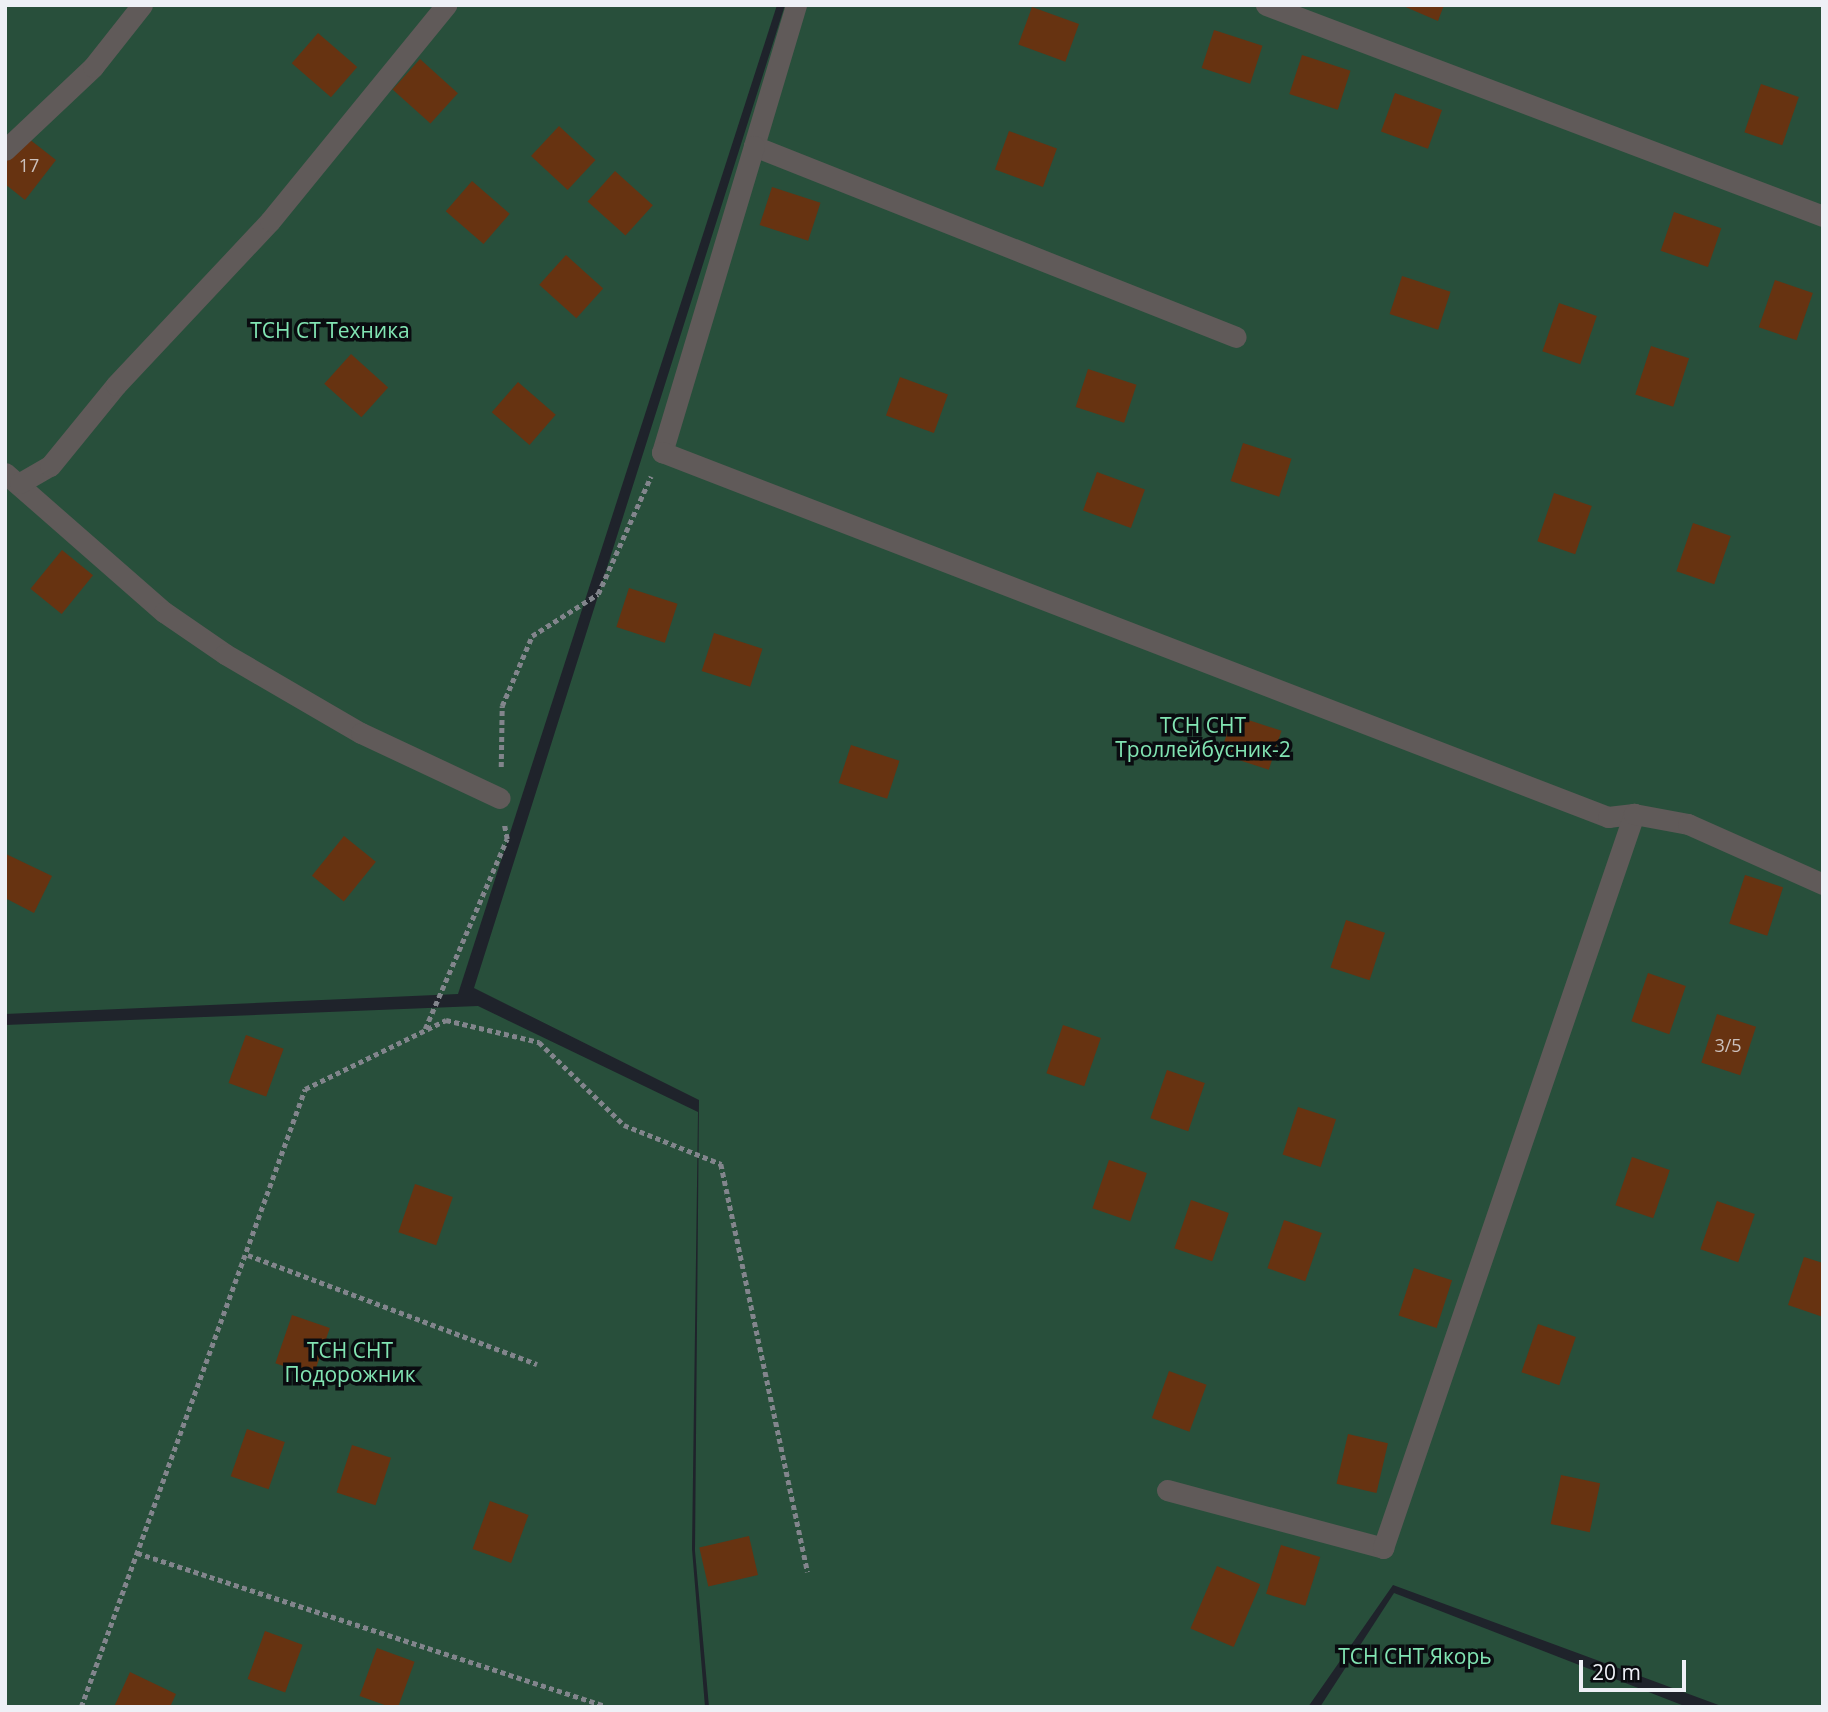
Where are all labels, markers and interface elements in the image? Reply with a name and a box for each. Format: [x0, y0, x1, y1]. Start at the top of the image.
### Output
house number: 17 [19, 154, 39, 176]
park label: ТСН СТ Техника [250, 317, 410, 343]
park label: ТСН СНТ Троллейбусник-2 [1115, 712, 1291, 762]
house number: 3/5 [1714, 1034, 1742, 1056]
park label: ТСН СНТ Подорожник [284, 1337, 416, 1387]
park label: ТСН СНТ Якорь [1338, 1643, 1492, 1669]
scale bar [1583, 1646, 1690, 1690]
text: 20 m [1592, 1658, 1641, 1686]

